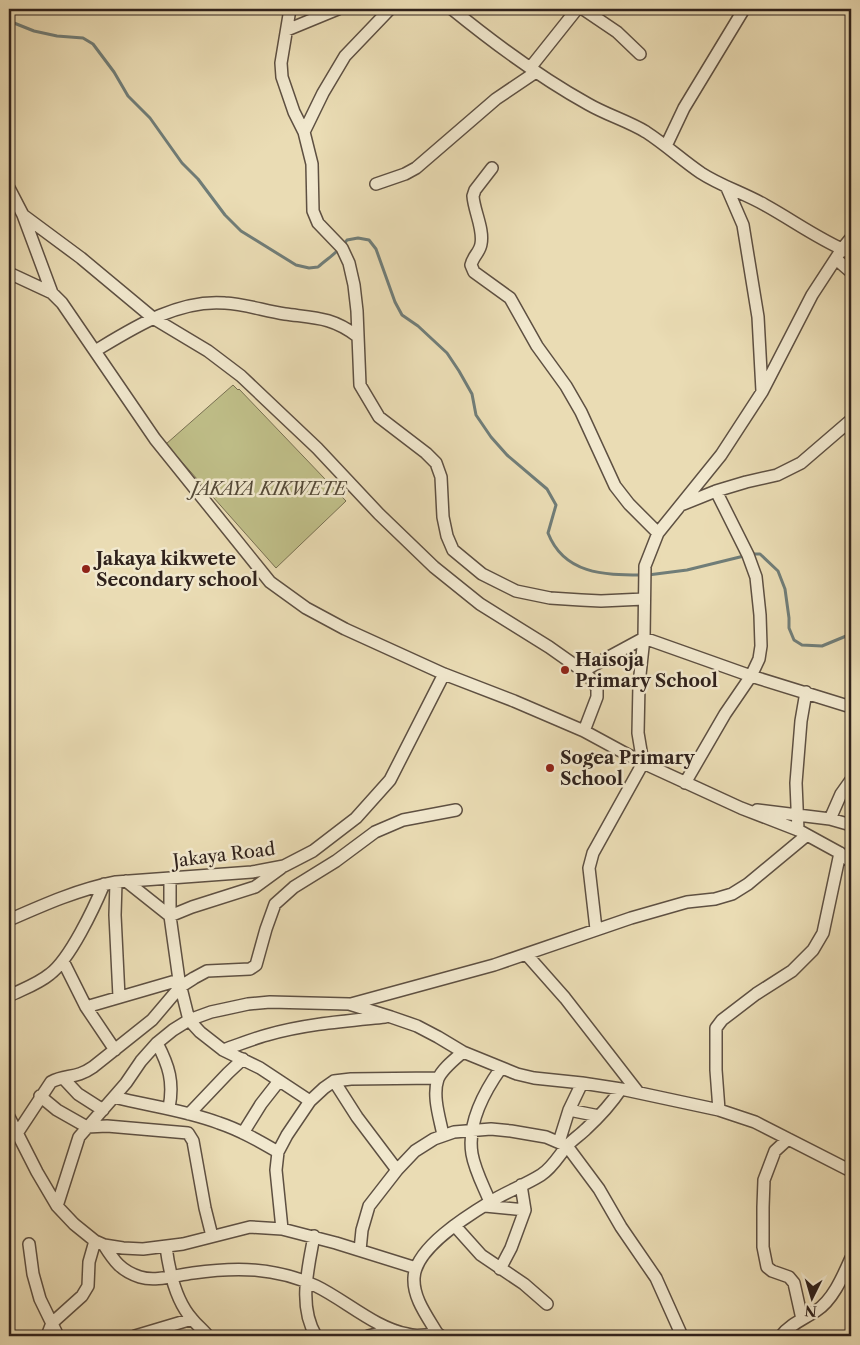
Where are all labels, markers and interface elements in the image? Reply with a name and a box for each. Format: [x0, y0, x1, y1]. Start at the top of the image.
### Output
park label: JAKAYA KIKWETE [186, 478, 348, 500]
place label: Jakaya kikwete Secondary school [93, 548, 258, 591]
marker: Jakaya kikwete Secondary school [80, 563, 92, 575]
place label: Haisoja Primary School [575, 649, 718, 692]
marker: Haisoja Primary School [559, 664, 571, 676]
place label: Sogea Primary School [560, 747, 695, 790]
marker: Sogea Primary School [544, 762, 556, 774]
street label: Jakaya Road [169, 838, 276, 873]
north arrow [788, 1272, 838, 1322]
text: N [804, 1301, 818, 1320]

